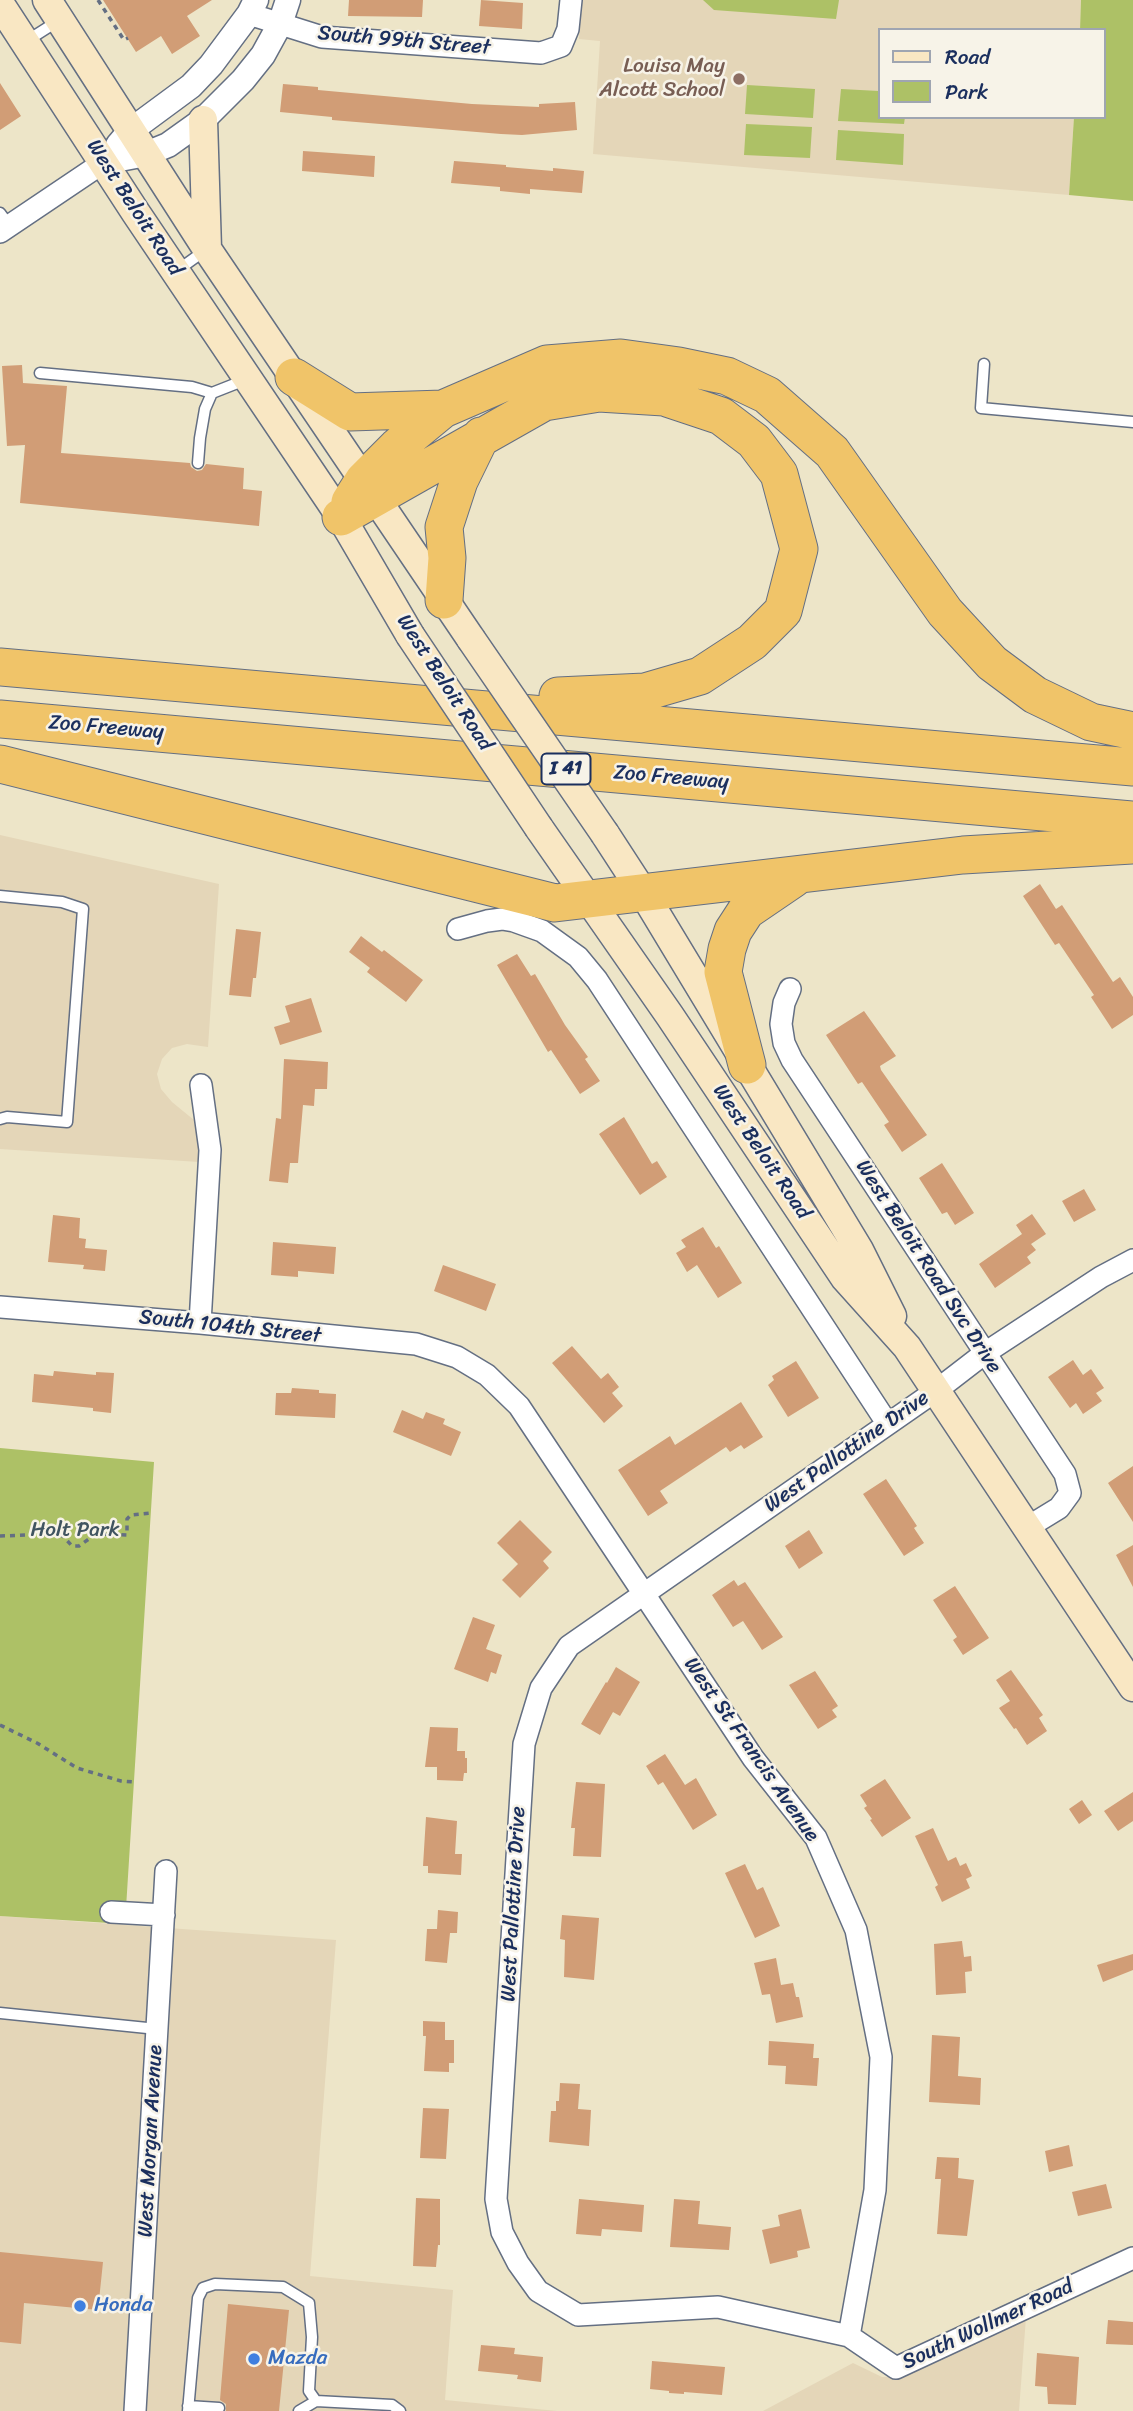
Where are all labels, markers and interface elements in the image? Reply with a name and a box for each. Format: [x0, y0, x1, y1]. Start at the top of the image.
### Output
street label: South 99th Street [317, 21, 491, 61]
legend [878, 28, 1105, 119]
text: Road [945, 38, 990, 76]
place label: Louisa May Alcott School [599, 54, 725, 104]
marker: Louisa May Alcott School [731, 71, 747, 87]
text: Park [945, 73, 988, 111]
street label: West Beloit Road [81, 135, 187, 281]
street label: West Beloit Road [391, 610, 497, 756]
street label: Zoo Freeway [47, 710, 165, 746]
road number: I 41 [542, 754, 590, 784]
street label: Zoo Freeway [612, 760, 730, 796]
street label: West Beloit Road [707, 1080, 815, 1224]
street label: West Beloit Road Svc Drive [850, 1156, 1006, 1378]
street label: South 104th Street [138, 1305, 322, 1349]
street label: West Pallottine Drive [760, 1386, 934, 1518]
park label: Holt Park [30, 1518, 120, 1544]
street label: West St Francis Avenue [678, 1653, 824, 1847]
street label: West Pallottine Drive [496, 1806, 532, 2002]
street label: West Morgan Avenue [133, 2044, 169, 2238]
street label: South Wollmer Road [899, 2274, 1077, 2376]
place label: Honda [94, 2293, 152, 2319]
marker: Honda [72, 2298, 88, 2314]
place label: Mazda [268, 2346, 327, 2372]
marker: Mazda [246, 2351, 262, 2367]

